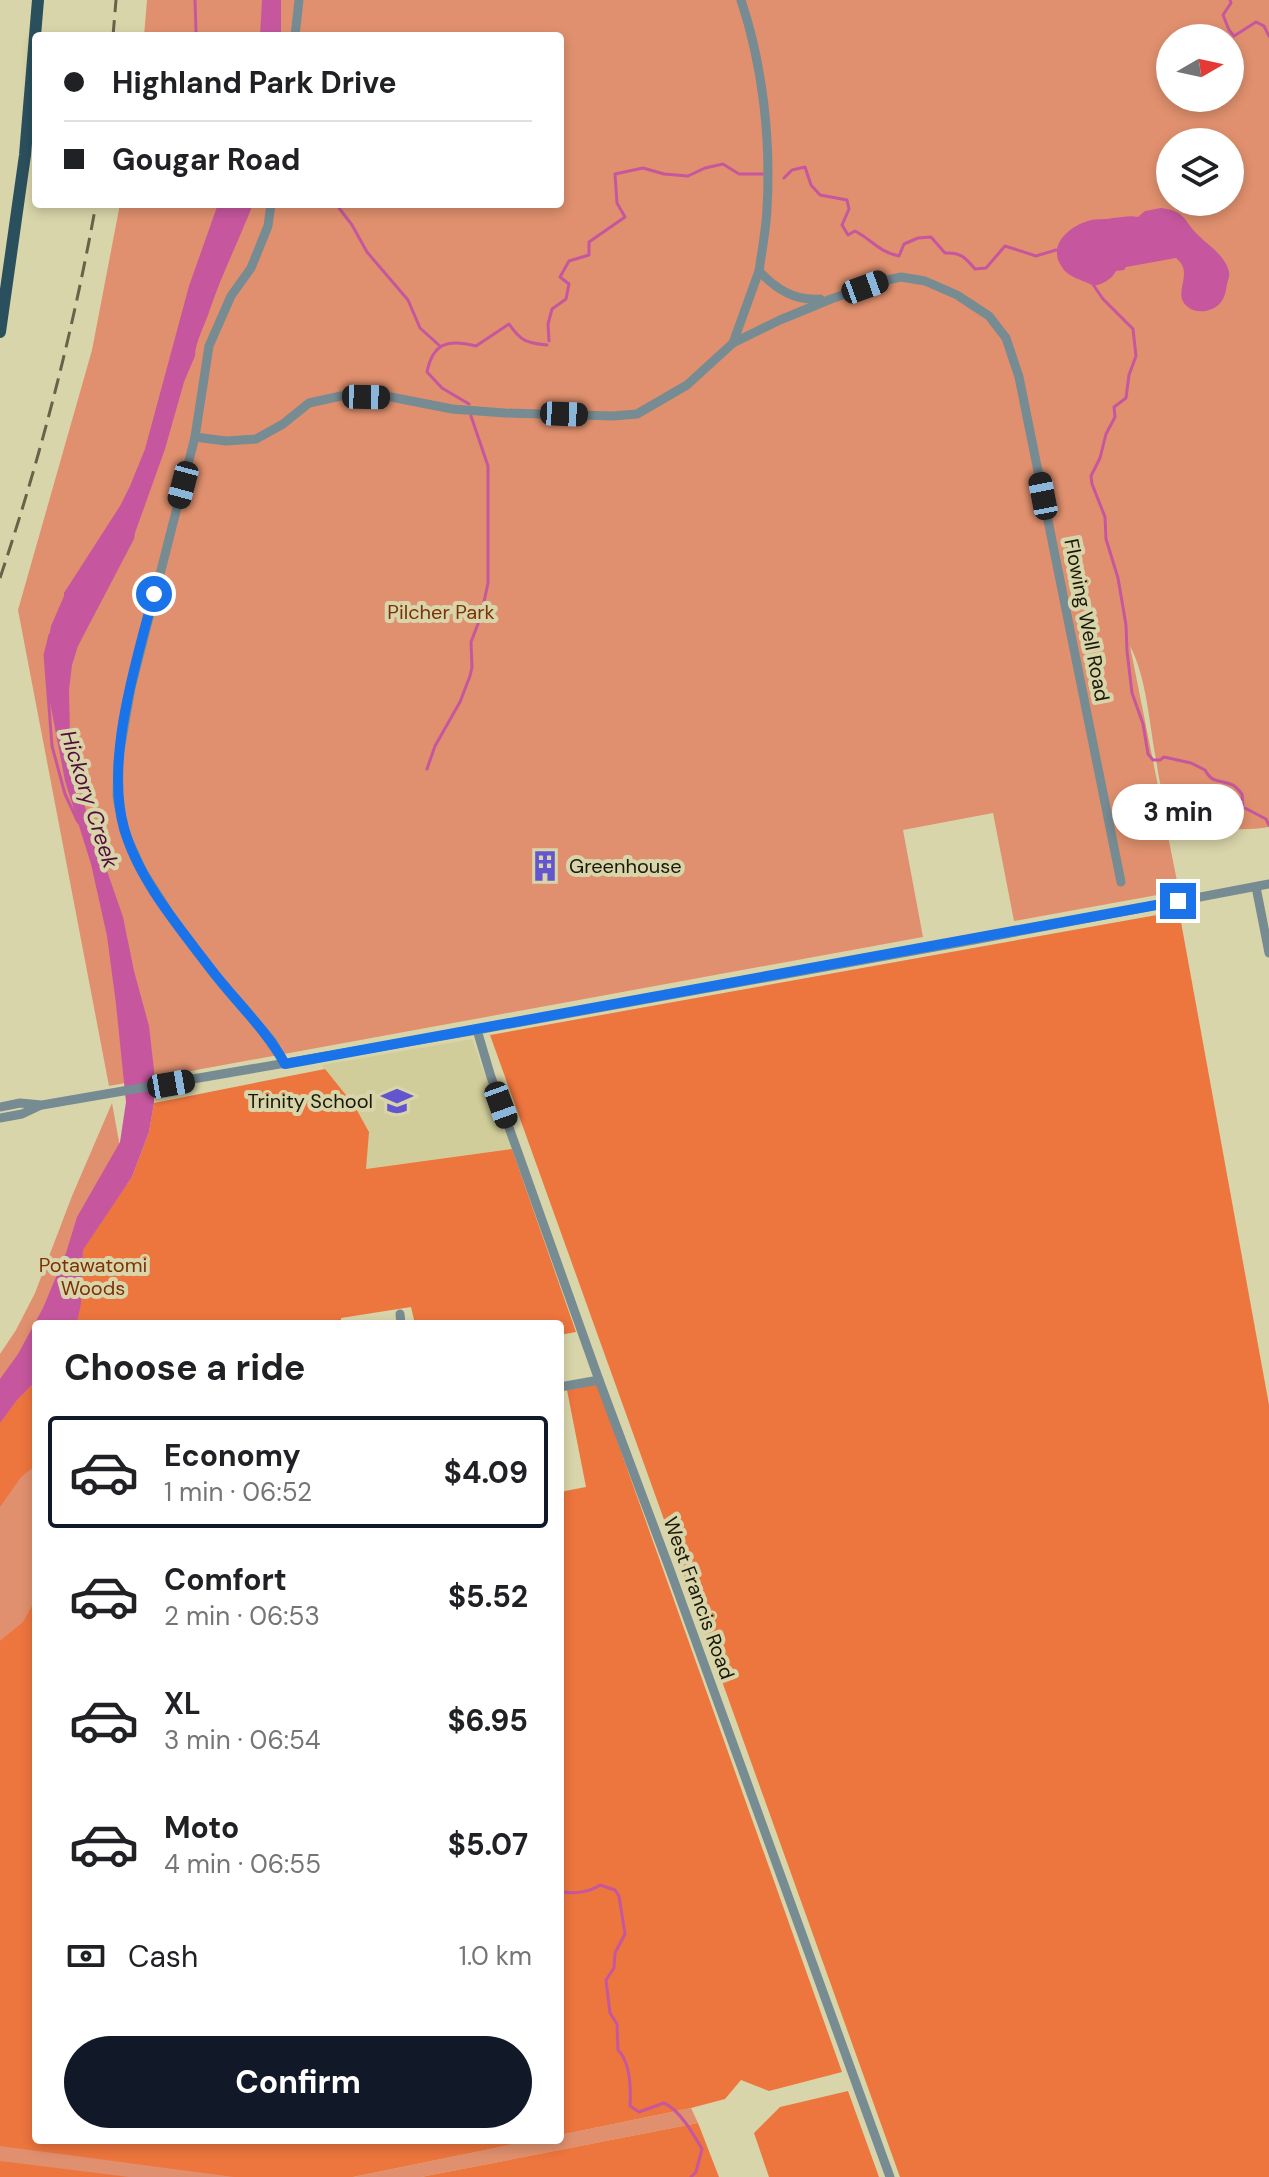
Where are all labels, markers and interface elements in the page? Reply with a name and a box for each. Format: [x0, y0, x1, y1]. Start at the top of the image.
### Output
north arrow [1156, 24, 1244, 112]
map controls [1156, 24, 1244, 216]
text: Highland Park Drive [112, 63, 397, 102]
button: layers [1156, 128, 1244, 216]
text: Gougar Road [112, 140, 300, 179]
car [838, 268, 892, 306]
car [342, 385, 390, 409]
car [540, 401, 588, 427]
car [165, 459, 201, 511]
car [1027, 470, 1059, 522]
street label: Flowing Well Road [1058, 536, 1116, 704]
route start [136, 576, 172, 612]
park label: Pilcher Park [387, 599, 495, 625]
water label: Hickory Creek [54, 726, 126, 873]
callout: 3 min [1112, 785, 1244, 841]
text: 3 min [1143, 795, 1213, 829]
building icon: Greenhouse [528, 849, 562, 883]
place label: Greenhouse [569, 853, 682, 879]
route end [1160, 883, 1196, 919]
car [145, 1068, 197, 1100]
car [482, 1078, 520, 1132]
school or university icon: Trinity School [380, 1084, 414, 1118]
place label: Trinity School [247, 1088, 373, 1114]
park label: Potawatomi Woods [39, 1252, 147, 1301]
text: Choose a ride [64, 1344, 305, 1391]
icon: car [68, 1436, 140, 1508]
text: Economy [164, 1436, 301, 1475]
text: $4.09 [444, 1453, 528, 1492]
text: 1 min · 06:52 [164, 1475, 312, 1509]
street label: West Francis Road [658, 1513, 740, 1683]
icon: car [68, 1560, 140, 1632]
text: Comfort [164, 1560, 287, 1599]
text: $5.52 [448, 1577, 528, 1616]
text: 2 min · 06:53 [164, 1599, 320, 1633]
icon: car [68, 1684, 140, 1756]
text: XL [164, 1684, 201, 1723]
text: $6.95 [448, 1701, 528, 1740]
text: 3 min · 06:54 [164, 1723, 321, 1757]
icon: car [68, 1808, 140, 1880]
text: Moto [164, 1808, 239, 1847]
text: $5.07 [448, 1825, 528, 1864]
text: 4 min · 06:55 [164, 1847, 321, 1881]
icon: cash [64, 1934, 108, 1978]
text: Cash [128, 1937, 198, 1976]
text: 1.0 km [459, 1939, 532, 1973]
button: Confirm [64, 2036, 532, 2128]

